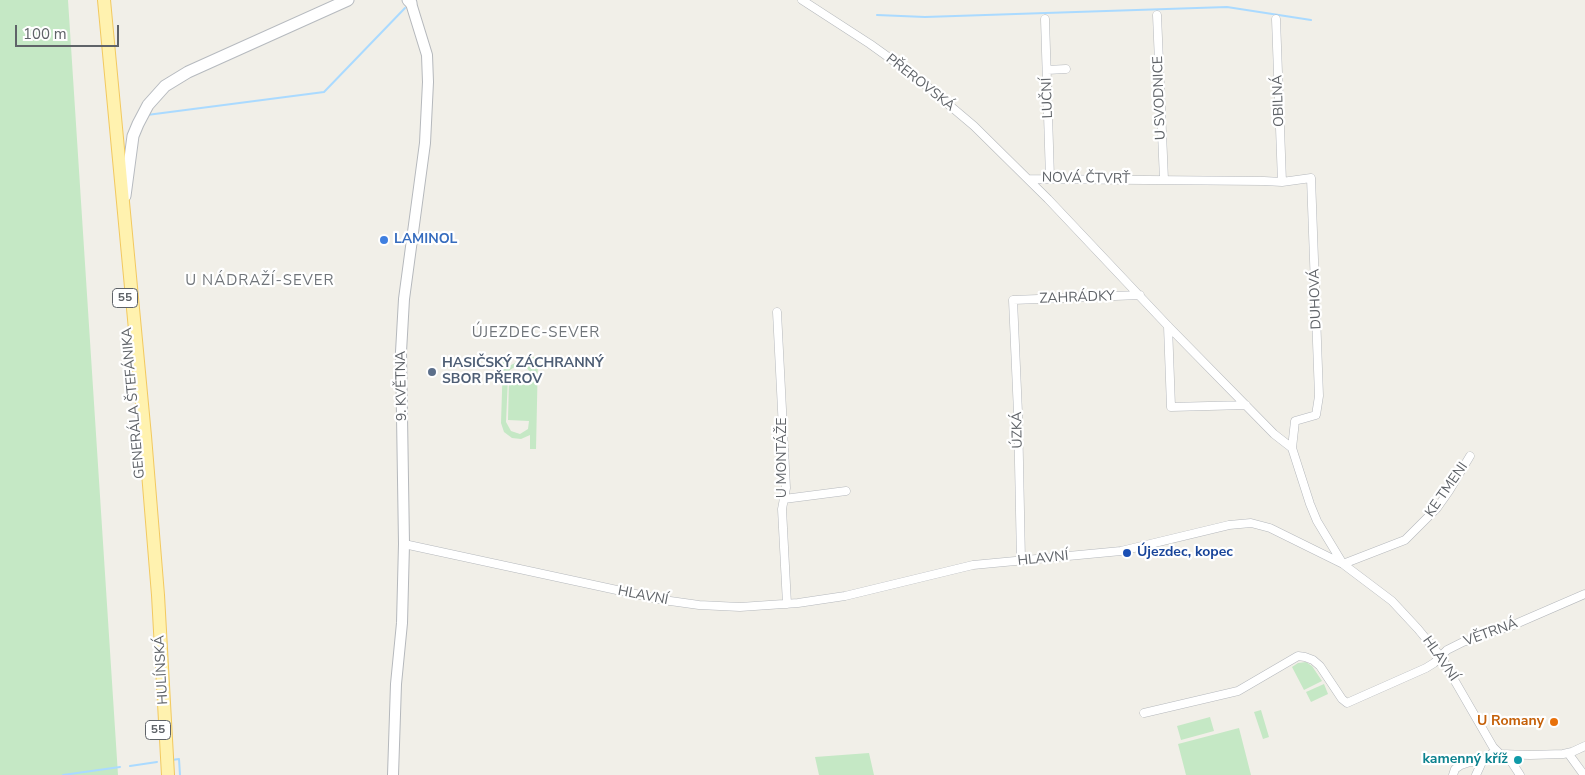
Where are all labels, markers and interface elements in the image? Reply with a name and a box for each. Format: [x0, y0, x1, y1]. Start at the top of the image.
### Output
scale bar [18, 15, 121, 47]
text: 100 m [23, 24, 67, 44]
street label: PŘEROVSKÁ [882, 51, 958, 115]
street label: U SVODNICE [1150, 56, 1170, 140]
street label: OBILNÁ [1270, 75, 1288, 127]
street label: LUČNÍ [1039, 77, 1057, 119]
street label: NOVÁ ČTVRŤ [1042, 170, 1130, 188]
place label: LAMINOL [394, 232, 457, 248]
marker: LAMINOL [378, 234, 390, 246]
street label: DUHOVÁ [1307, 268, 1325, 330]
district label: U NÁDRAŽÍ-SEVER [183, 272, 337, 290]
road number: 55 [112, 288, 138, 308]
street label: ZAHRÁDKY [1039, 288, 1115, 308]
district label: ÚJEZDEC-SEVER [470, 324, 602, 342]
street label: GENERÁLA ŠTEFÁNIKA [119, 327, 149, 479]
street label: 9. KVĚTNA [393, 351, 411, 421]
place label: HASIČSKÝ ZÁCHRANNÝ SBOR PŘEROV [442, 356, 604, 388]
marker: HASIČSKÝ ZÁCHRANNÝ SBOR PŘEROV [426, 366, 438, 378]
street label: ÚZKÁ [1009, 411, 1027, 449]
street label: U MONTÁŽE [775, 418, 791, 498]
street label: KE TMENI [1422, 459, 1472, 521]
place label: Újezdec, kopec [1137, 545, 1233, 561]
marker: Újezdec, kopec [1121, 547, 1133, 559]
street label: HLAVNÍ [1017, 548, 1069, 570]
street label: HLAVNÍ [616, 583, 670, 609]
street label: VĚTRNÁ [1462, 616, 1520, 650]
street label: HLAVNÍ [1418, 633, 1462, 685]
street label: HULÍNSKÁ [152, 635, 172, 705]
place label: U Romany [1477, 714, 1544, 730]
marker: U Romany [1548, 716, 1560, 728]
road number: 55 [146, 720, 170, 740]
place label: kamenný kříž [1422, 752, 1508, 768]
marker: kamenný kříž [1512, 754, 1524, 766]

